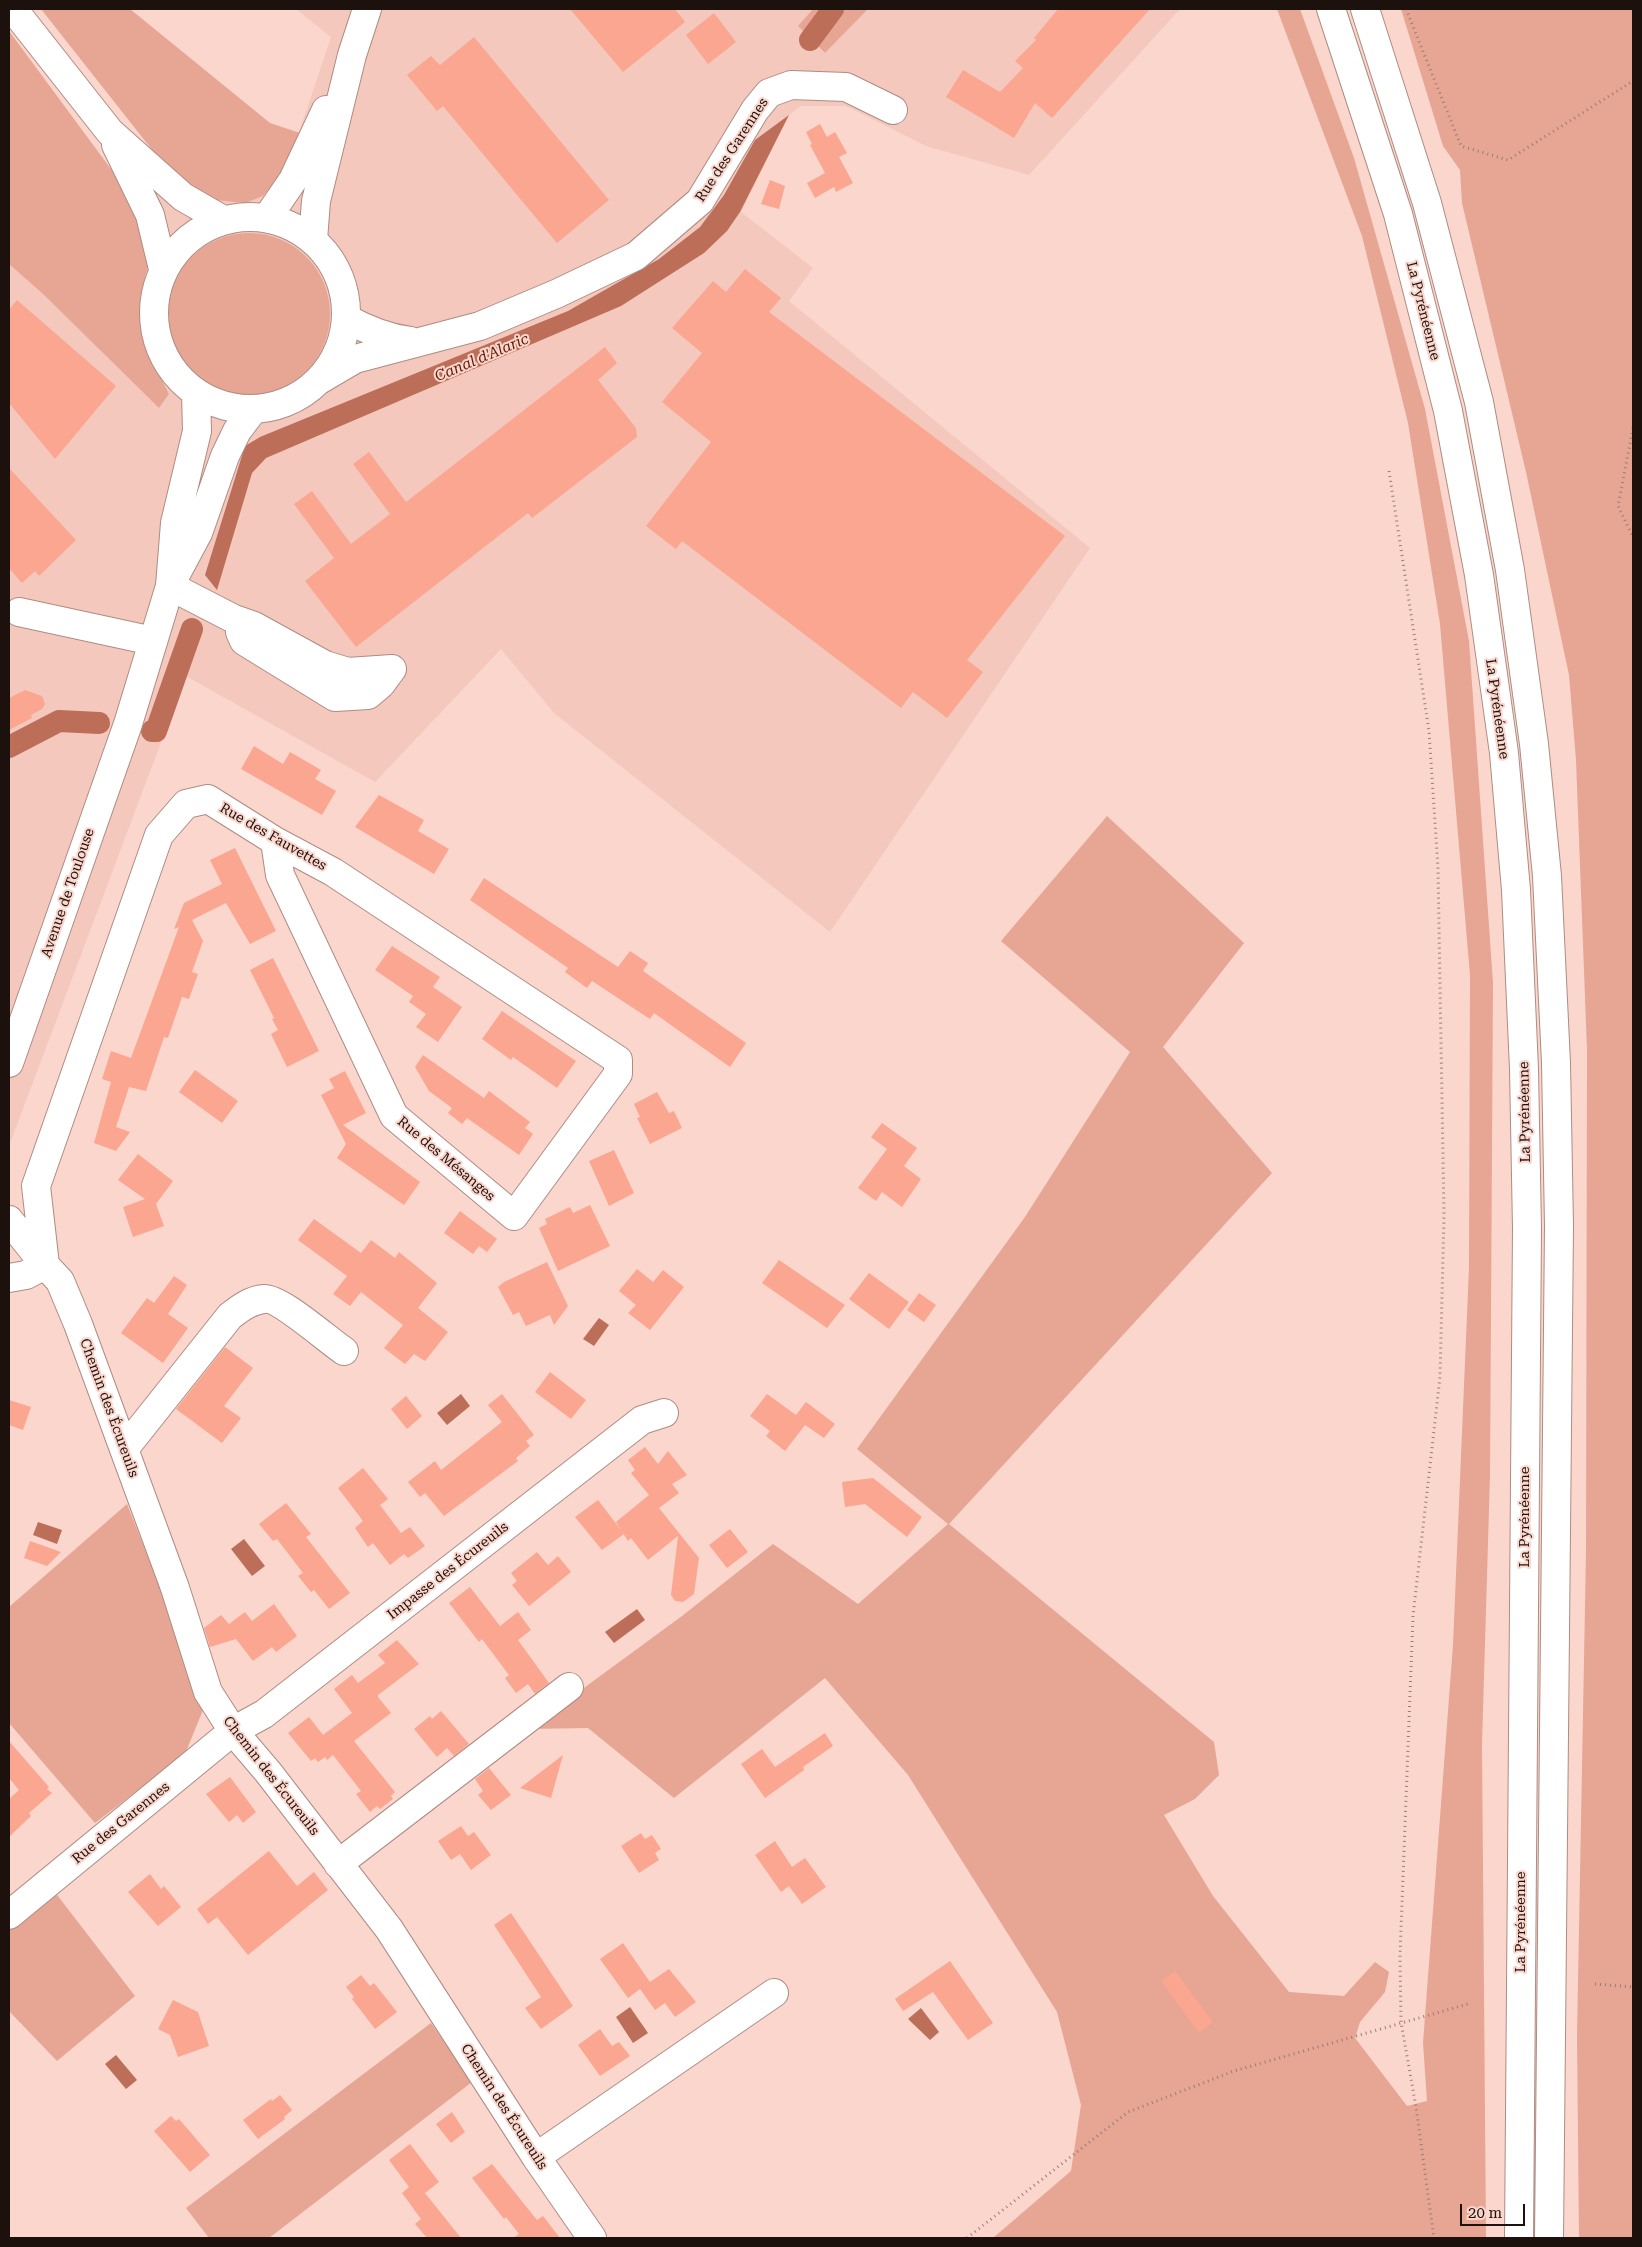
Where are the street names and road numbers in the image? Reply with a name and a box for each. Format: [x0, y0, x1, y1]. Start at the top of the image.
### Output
street label: Rue des Garennes [692, 95, 772, 205]
street label: La Pyrénéenne [1403, 260, 1443, 362]
street label: La Pyrénéenne [1482, 658, 1512, 760]
street label: Rue des Fauvettes [217, 800, 329, 874]
street label: Avenue de Toulouse [38, 826, 98, 960]
street label: La Pyrénéenne [1516, 1061, 1534, 1163]
street label: Rue des Mésanges [394, 1113, 498, 1205]
street label: Chemin des Écureuils [76, 1336, 142, 1480]
street label: La Pyrénéenne [1517, 1466, 1533, 1568]
street label: Impasse des Écureuils [384, 1519, 512, 1623]
street label: Chemin des Écureuils [219, 1713, 323, 1839]
street label: Rue des Garennes [69, 1779, 173, 1867]
street label: La Pyrénéenne [1513, 1871, 1529, 1973]
street label: Chemin des Écureuils [457, 2041, 551, 2173]

